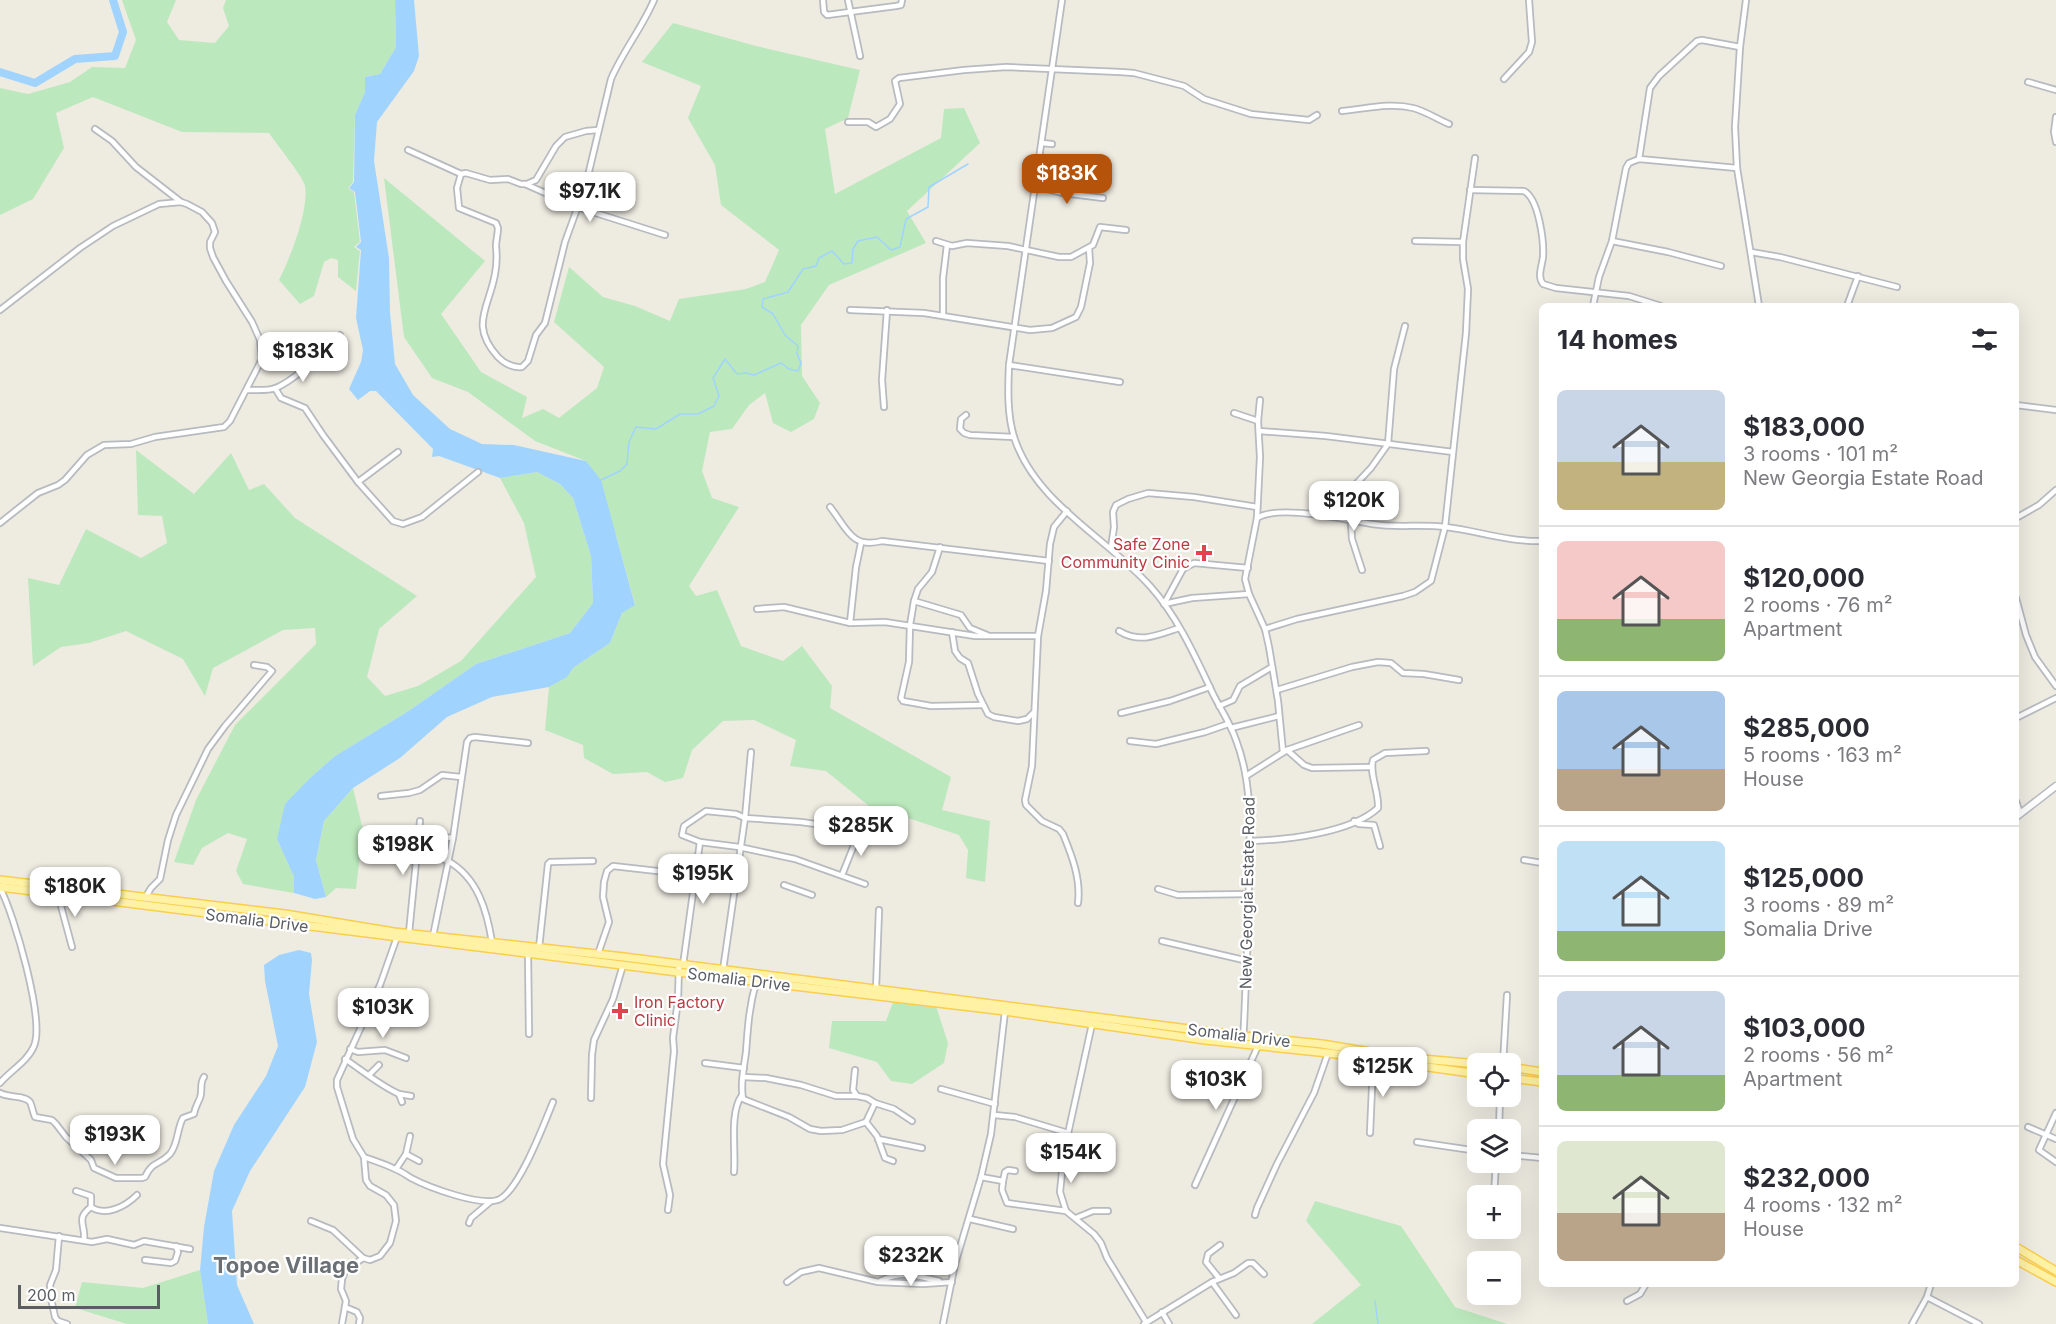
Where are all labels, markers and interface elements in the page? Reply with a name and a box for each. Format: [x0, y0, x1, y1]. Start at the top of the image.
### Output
pin: $183K [1025, 154, 1109, 205]
text: $183K [1036, 161, 1098, 185]
pin: $97.1K [541, 172, 639, 223]
text: $97.1K [559, 179, 621, 203]
icon: filters [1968, 323, 2001, 356]
text: 14 homes [1557, 324, 1678, 355]
pin: $183K [261, 332, 345, 383]
text: $183K [272, 339, 334, 363]
text: $183,000 [1743, 411, 1865, 442]
icon: home [1605, 414, 1677, 486]
text: 3 rooms · 101 m² [1743, 442, 1898, 466]
text: New Georgia Estate Road [1743, 466, 1983, 490]
pin: $120K [1312, 481, 1396, 532]
text: $120K [1323, 488, 1385, 512]
place label: Safe Zone Community Cinic [1061, 534, 1190, 572]
marker: Safe Zone Community Cinic [1195, 544, 1213, 562]
text: $120,000 [1743, 562, 1865, 593]
icon: home [1605, 565, 1677, 637]
text: 2 rooms · 76 m² [1743, 593, 1892, 617]
text: Apartment [1743, 617, 1842, 641]
text: $285,000 [1743, 712, 1870, 743]
icon: home [1605, 715, 1677, 787]
text: 5 rooms · 163 m² [1743, 743, 1902, 767]
text: House [1743, 767, 1804, 791]
street label: New Georgia Estate Road [1235, 797, 1259, 989]
pin: $285K [819, 806, 903, 857]
text: $285K [828, 813, 894, 837]
pin: $198K [361, 825, 445, 876]
text: $198K [372, 832, 434, 856]
pin: $195K [661, 854, 745, 905]
text: $195K [672, 861, 734, 885]
text: $125,000 [1743, 862, 1864, 893]
icon: home [1605, 865, 1677, 937]
pin: $180K [33, 867, 117, 918]
text: $180K [44, 874, 106, 898]
text: 3 rooms · 89 m² [1743, 893, 1894, 917]
street label: Somalia Drive [204, 904, 310, 936]
text: Somalia Drive [1743, 917, 1873, 941]
street label: Somalia Drive [686, 963, 792, 995]
pin: $103K [341, 988, 425, 1039]
place label: Iron Factory Clinic [634, 992, 725, 1030]
text: $103K [352, 995, 414, 1019]
marker: Iron Factory Clinic [611, 1002, 629, 1020]
text: $103,000 [1743, 1012, 1866, 1043]
icon: home [1605, 1015, 1677, 1087]
street label: Somalia Drive [1186, 1019, 1292, 1051]
text: 2 rooms · 56 m² [1743, 1043, 1894, 1067]
pin: $125K [1341, 1047, 1425, 1098]
map controls [1467, 1053, 1521, 1305]
button: locate [1467, 1053, 1521, 1107]
text: $125K [1352, 1054, 1414, 1078]
pin: $103K [1174, 1060, 1258, 1111]
text: $103K [1185, 1067, 1247, 1091]
text: Apartment [1743, 1067, 1842, 1091]
pin: $193K [73, 1115, 157, 1166]
button: layers [1467, 1119, 1521, 1173]
text: $193K [84, 1122, 146, 1146]
pin: $154K [1029, 1133, 1113, 1184]
text: $154K [1040, 1140, 1102, 1164]
text: $232,000 [1743, 1162, 1870, 1193]
icon: home [1605, 1165, 1677, 1237]
button: + [1467, 1185, 1521, 1239]
text: 4 rooms · 132 m² [1743, 1193, 1902, 1217]
text: House [1743, 1217, 1804, 1241]
pin: $232K [869, 1236, 953, 1287]
text: $232K [878, 1243, 944, 1267]
button: − [1467, 1251, 1521, 1305]
district label: Topoe Village [213, 1252, 359, 1278]
scale bar [18, 1282, 160, 1310]
text: 200 m [27, 1285, 75, 1305]

